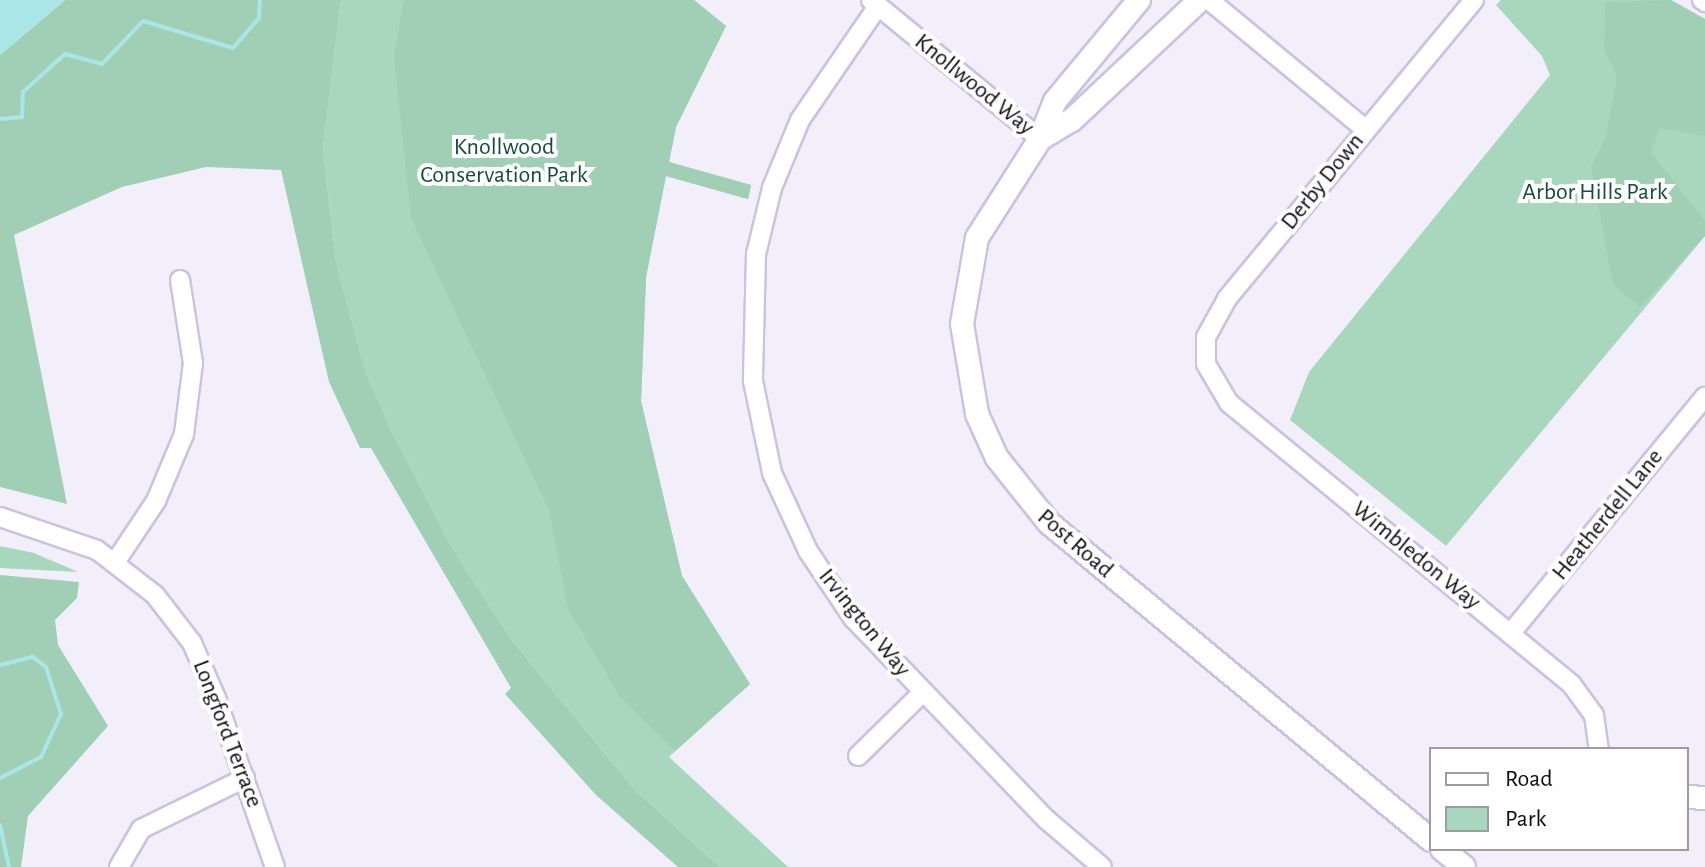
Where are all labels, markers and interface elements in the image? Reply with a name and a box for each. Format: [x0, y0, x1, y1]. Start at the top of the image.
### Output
street label: Knollwood Way [908, 28, 1040, 142]
street label: Derby Down [1275, 128, 1371, 236]
park label: Knollwood Conservation Park [420, 134, 588, 190]
park label: Arbor Hills Park [1522, 179, 1668, 207]
street label: Heatherdell Lane [1546, 444, 1670, 586]
street label: Wimbledon Way [1346, 495, 1486, 617]
street label: Post Road [1031, 503, 1119, 585]
street label: Irvington Way [812, 563, 916, 683]
street label: Longford Terrace [186, 656, 268, 812]
legend [1429, 747, 1689, 851]
text: Road [1505, 767, 1553, 791]
text: Park [1505, 807, 1546, 831]

